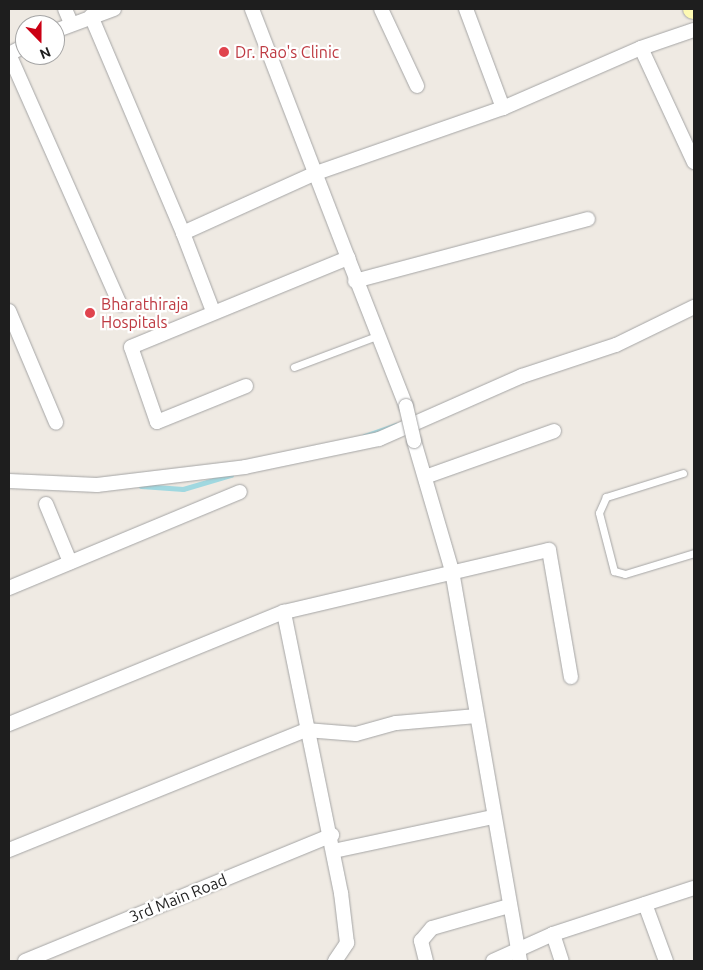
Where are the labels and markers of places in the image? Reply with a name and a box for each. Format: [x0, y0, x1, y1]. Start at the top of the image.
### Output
place label: Dr. Rao's Clinic [235, 42, 339, 62]
marker: Dr. Rao's Clinic [217, 45, 231, 59]
place label: Bharathiraja Hospitals [101, 294, 188, 332]
marker: Bharathiraja Hospitals [83, 306, 97, 320]

